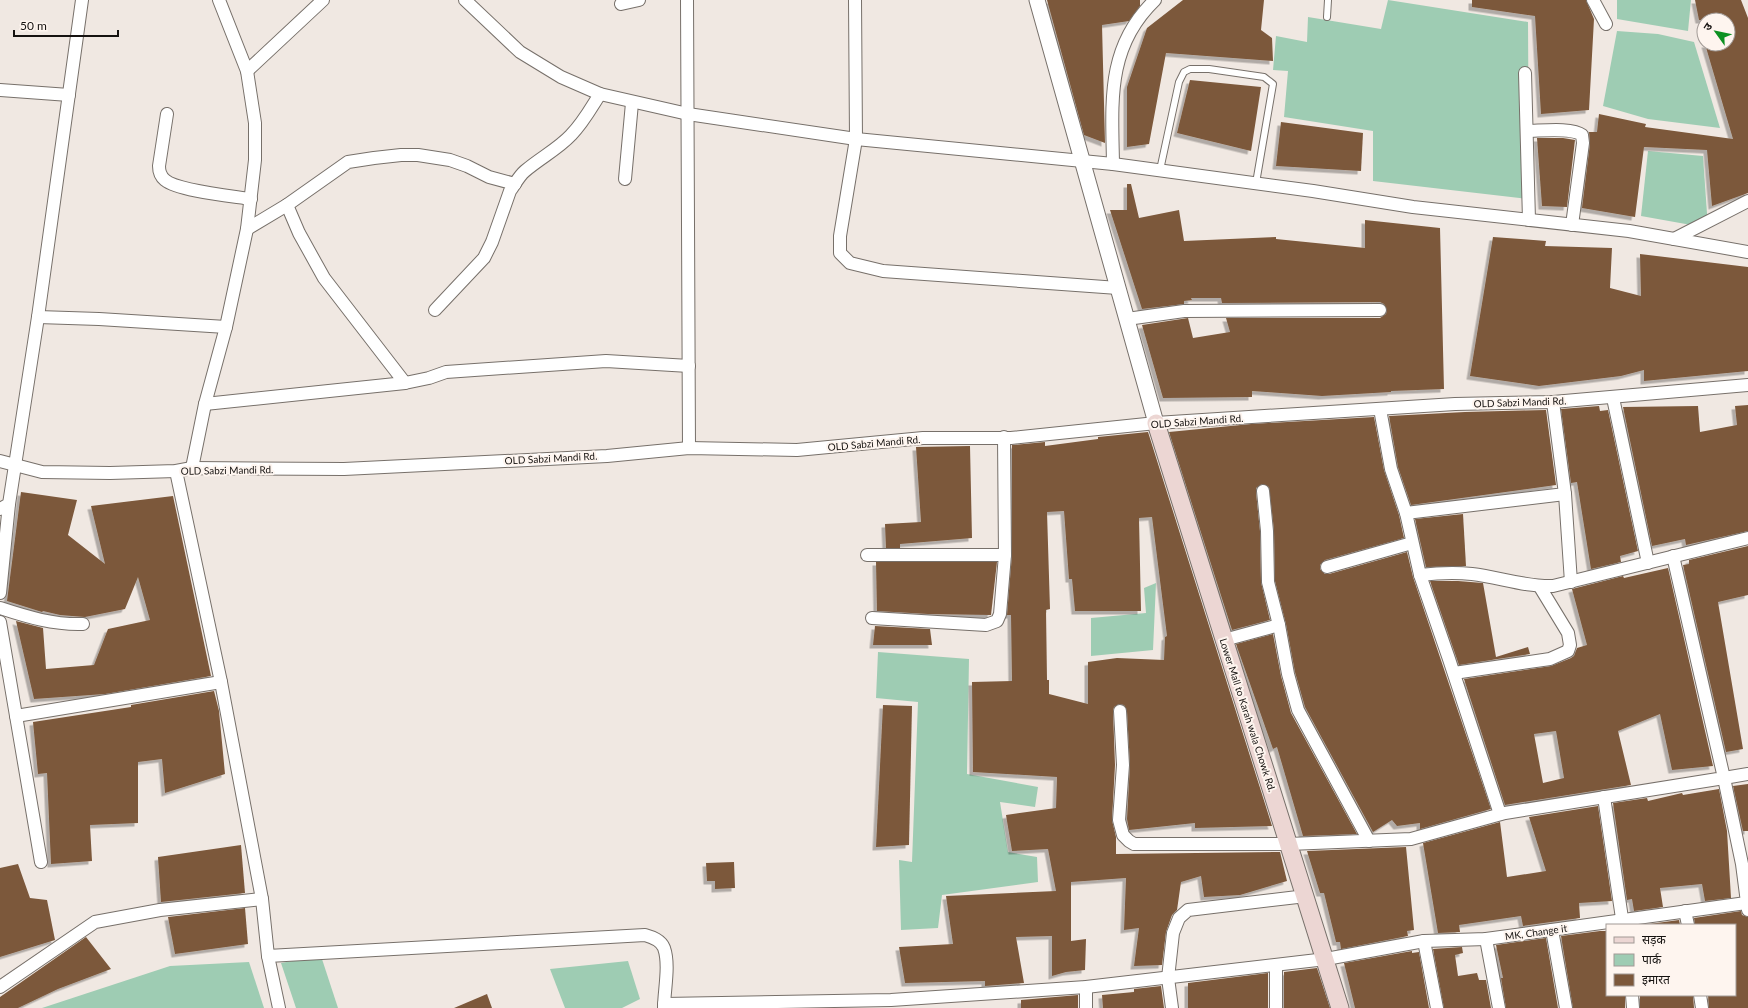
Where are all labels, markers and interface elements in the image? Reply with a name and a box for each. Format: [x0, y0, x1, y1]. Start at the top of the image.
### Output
scale bar [14, 12, 118, 38]
north arrow [1696, 12, 1736, 52]
text: 50 m [20, 18, 47, 33]
text: उ [1700, 20, 1715, 33]
street label: OLD Sabzi Mandi Rd. [1473, 394, 1567, 410]
street label: OLD Sabzi Mandi Rd. [1150, 412, 1244, 430]
street label: OLD Sabzi Mandi Rd. [827, 433, 921, 453]
street label: OLD Sabzi Mandi Rd. [504, 450, 598, 466]
street label: OLD Sabzi Mandi Rd. [180, 463, 274, 477]
street label: Lower Mall to Karah wala Chowk Rd. [1217, 637, 1279, 793]
street label: MK, Change it [1504, 922, 1568, 942]
legend [1606, 924, 1736, 996]
text: सड़क [1642, 932, 1667, 947]
text: पार्क [1642, 952, 1662, 967]
text: इमारत [1642, 972, 1671, 987]

